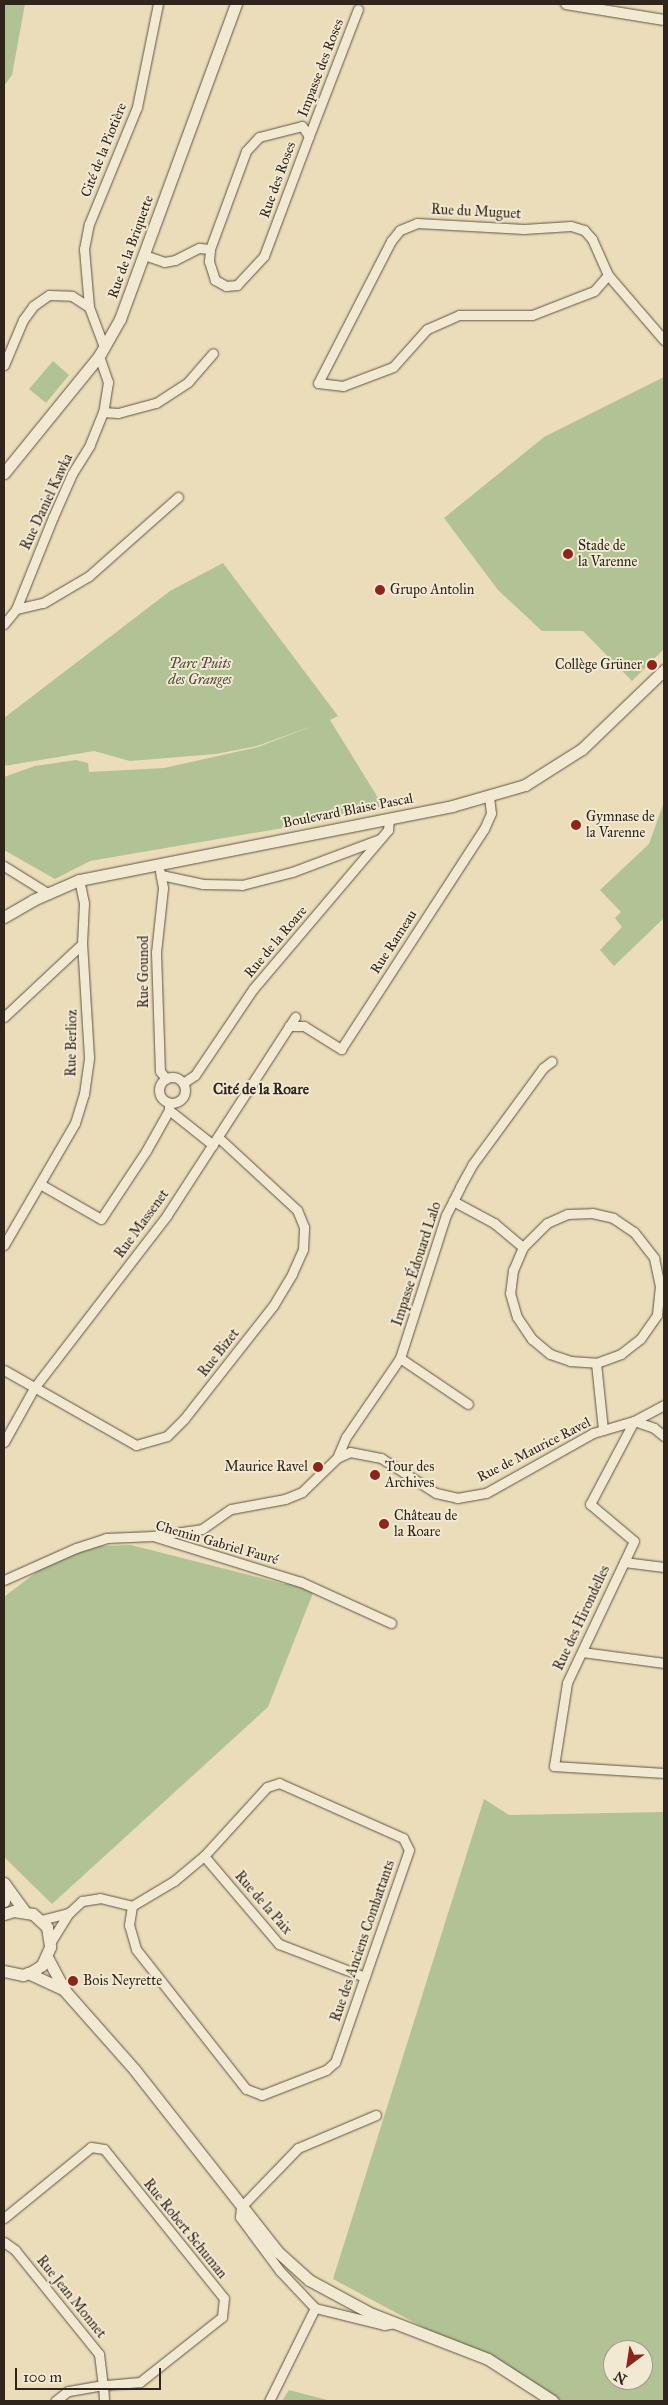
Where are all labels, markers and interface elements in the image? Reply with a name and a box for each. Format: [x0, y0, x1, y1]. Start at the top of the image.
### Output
street label: Impasse des Roses [295, 17, 347, 119]
street label: Cité de la Piotière [77, 100, 131, 200]
street label: Rue des Roses [256, 140, 300, 220]
street label: Rue de la Briquette [105, 193, 157, 301]
street label: Rue du Muguet [431, 201, 521, 223]
street label: Rue Daniel Kawka [17, 451, 77, 553]
place label: Stade de la Varenne [578, 538, 637, 570]
marker: Stade de la Varenne [562, 548, 574, 560]
place label: Grupo Antolin [390, 582, 474, 598]
marker: Grupo Antolin [374, 584, 386, 596]
park label: Parc Puits des Granges [168, 656, 232, 689]
place label: Collège Grüner [555, 657, 642, 673]
marker: Collège Grüner [646, 659, 658, 671]
street label: Boulevard Blaise Pascal [281, 790, 415, 832]
place label: Gymnase de la Varenne [586, 809, 655, 842]
marker: Gymnase de la Varenne [570, 819, 582, 831]
street label: Rue de la Roare [241, 903, 311, 981]
street label: Rue Rameau [367, 907, 421, 977]
street label: Rue Gounod [136, 936, 152, 1008]
street label: Rue Berlioz [63, 1009, 81, 1077]
district label: Cité de la Roare [213, 1081, 309, 1099]
street label: Rue Massenet [111, 1186, 173, 1262]
street label: Impasse Édouard Lalo [389, 1200, 445, 1328]
street label: Rue Bizet [195, 1326, 243, 1380]
street label: Rue de Maurice Ravel [474, 1414, 594, 1486]
place label: Maurice Ravel [225, 1459, 308, 1475]
place label: Tour des Archives [385, 1459, 434, 1491]
marker: Maurice Ravel [312, 1461, 324, 1473]
marker: Tour des Archives [369, 1469, 381, 1481]
place label: Château de la Roare [394, 1508, 457, 1540]
street label: Chemin Gabriel Fauré [154, 1517, 280, 1569]
marker: Château de la Roare [378, 1518, 390, 1530]
street label: Rue des Hirondelles [550, 1563, 614, 1673]
street label: Rue des Anciens Combattants [327, 1858, 399, 2024]
street label: Rue de la Paix [231, 1868, 295, 1938]
place label: Bois Neyrette [83, 1973, 162, 1989]
marker: Bois Neyrette [67, 1975, 79, 1987]
street label: Rue Robert Schuman [140, 2176, 230, 2282]
street label: Rue Jean Monnet [33, 2252, 109, 2342]
north arrow [603, 2340, 653, 2390]
scale bar [18, 2358, 164, 2390]
text: N [611, 2367, 630, 2388]
text: 100 m [23, 2368, 62, 2386]

